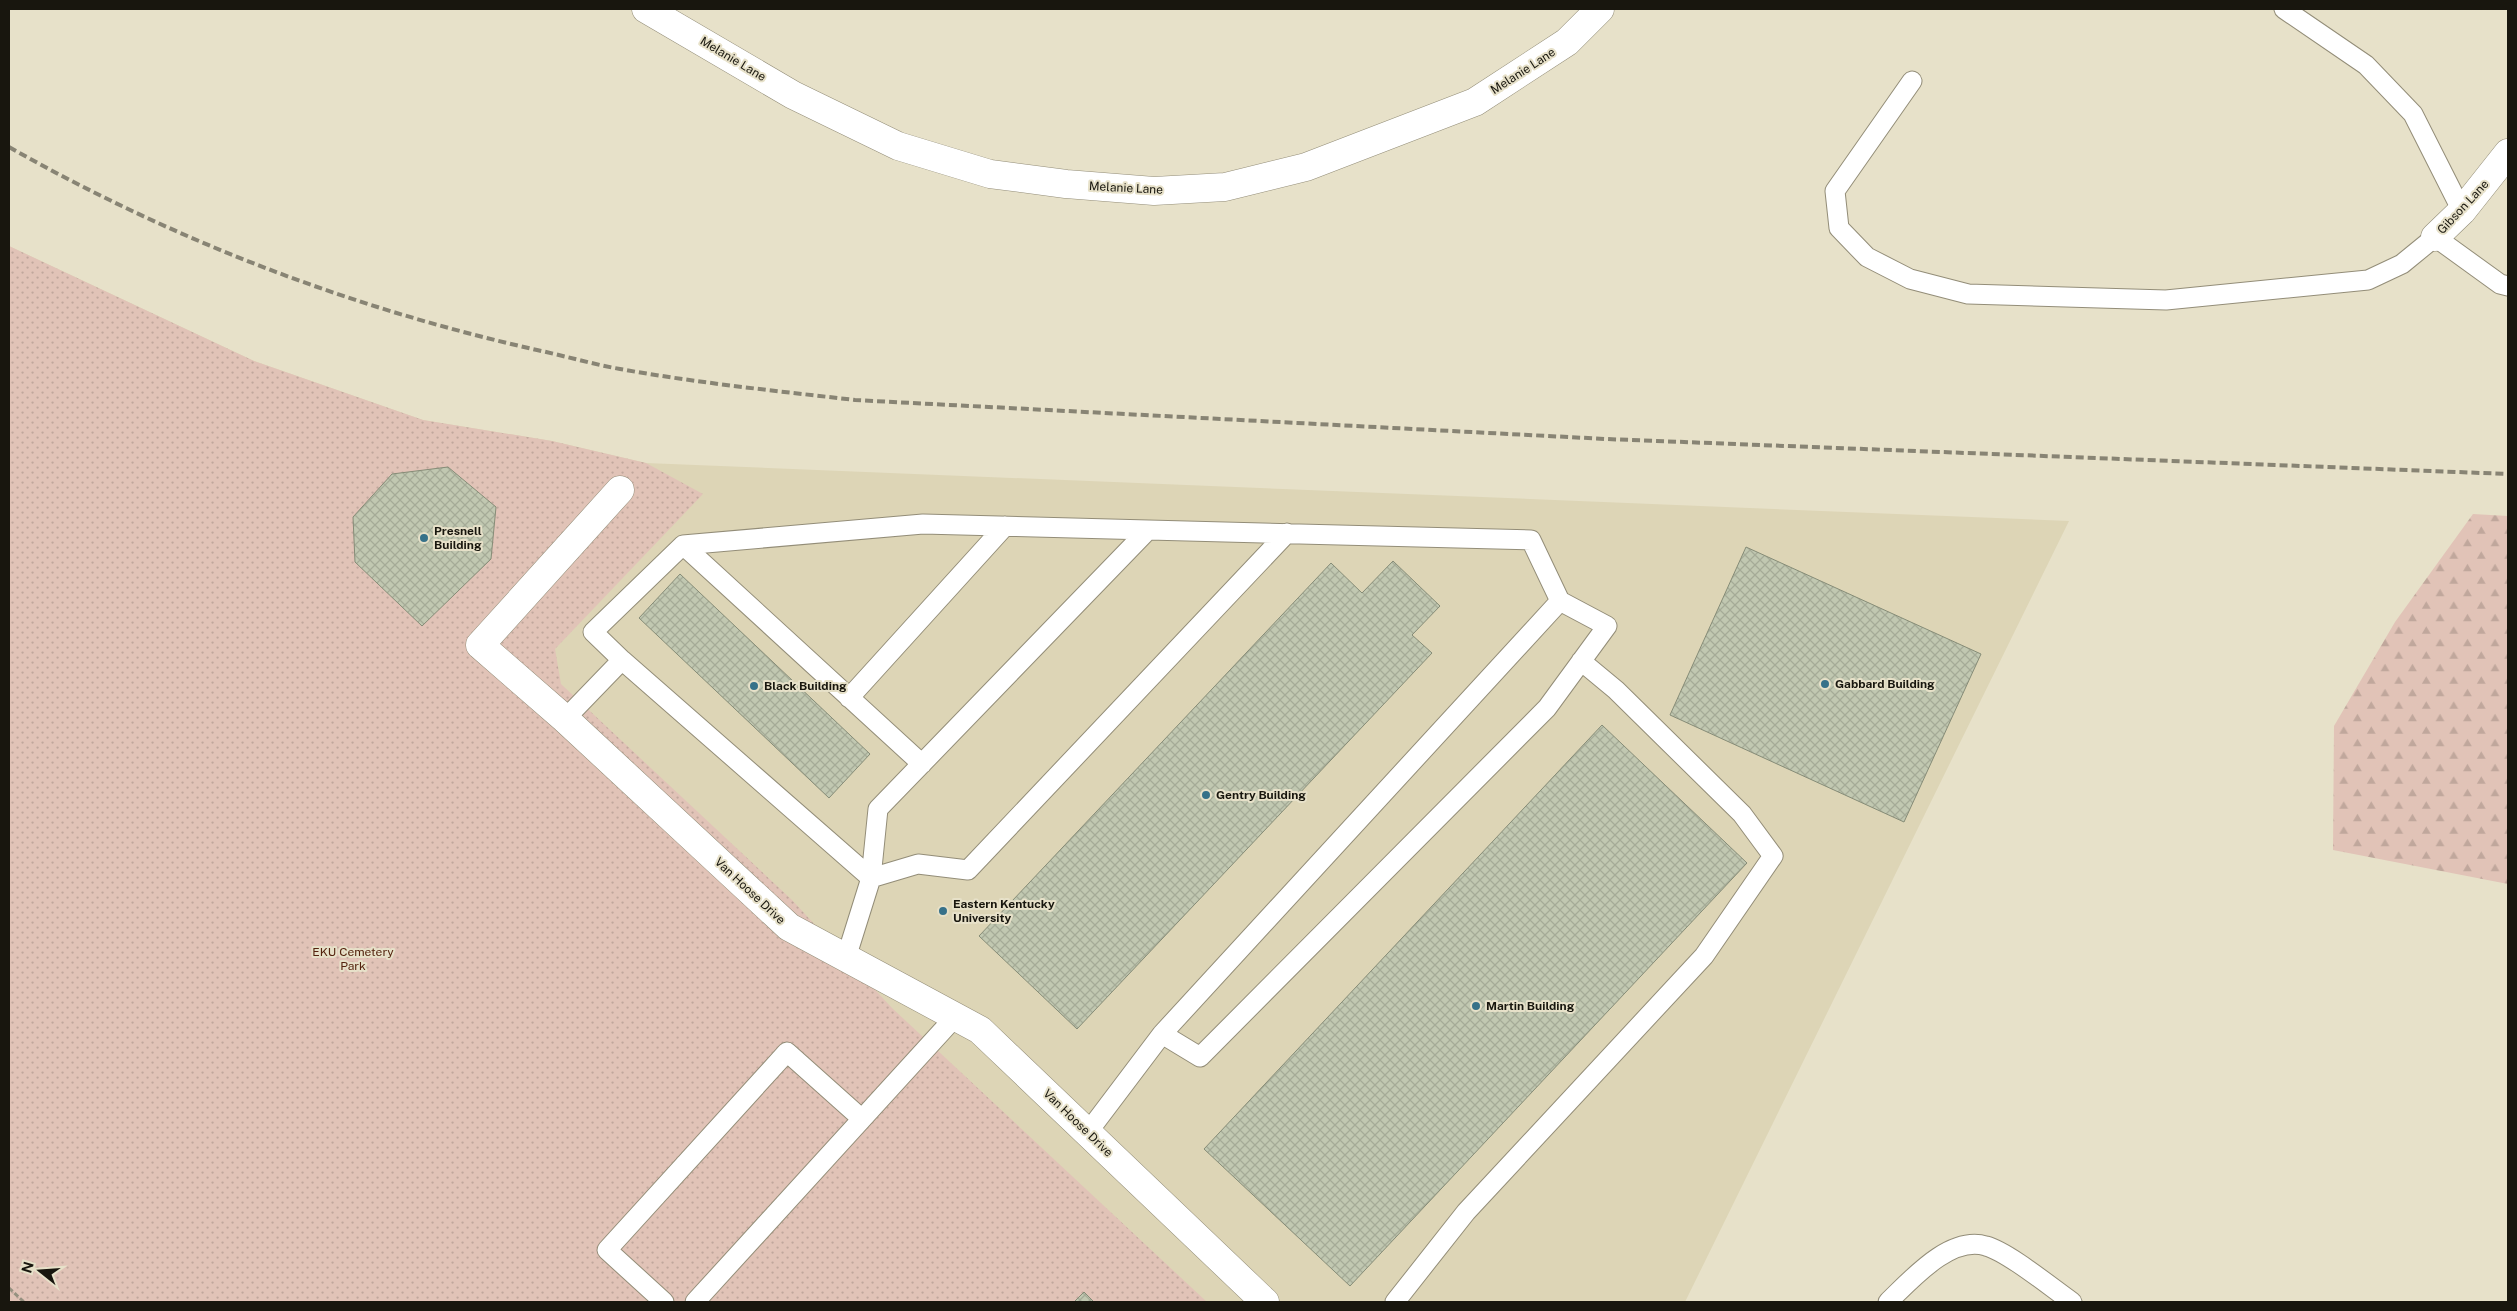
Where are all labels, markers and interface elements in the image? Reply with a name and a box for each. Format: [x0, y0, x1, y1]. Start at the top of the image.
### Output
street label: Melanie Lane [698, 34, 769, 84]
street label: Melanie Lane [1488, 45, 1558, 97]
street label: Gibson Lane [2434, 177, 2492, 237]
street label: Melanie Lane [1089, 179, 1164, 197]
place label: Presnell Building [434, 524, 482, 552]
marker: Presnell Building [418, 532, 430, 544]
place label: Gabbard Building [1835, 677, 1935, 691]
marker: Gabbard Building [1819, 678, 1831, 690]
place label: Black Building [764, 679, 847, 693]
marker: Black Building [748, 680, 760, 692]
place label: Gentry Building [1216, 788, 1306, 802]
marker: Gentry Building [1200, 789, 1212, 801]
street label: Van Hoose Drive [712, 855, 788, 927]
place label: Eastern Kentucky University [953, 897, 1055, 925]
marker: Eastern Kentucky University [937, 905, 949, 917]
park label: EKU Cemetery Park [312, 945, 394, 973]
place label: Martin Building [1486, 999, 1575, 1013]
marker: Martin Building [1470, 1000, 1482, 1012]
street label: Van Hoose Drive [1040, 1086, 1116, 1160]
north arrow [15, 1246, 65, 1296]
text: N [18, 1260, 37, 1275]

